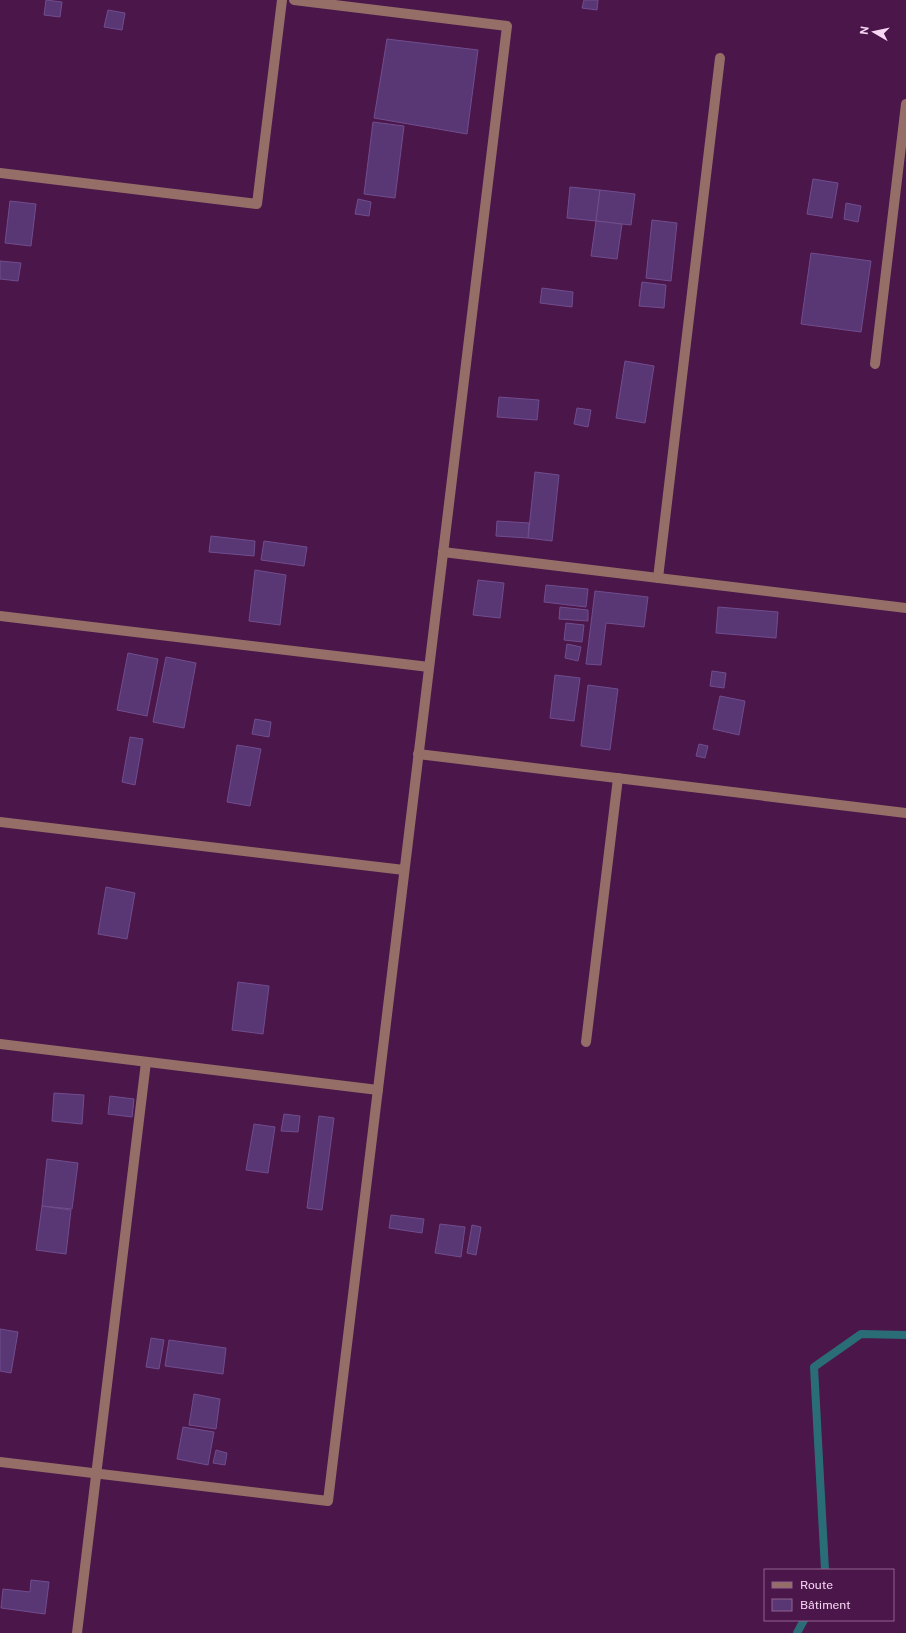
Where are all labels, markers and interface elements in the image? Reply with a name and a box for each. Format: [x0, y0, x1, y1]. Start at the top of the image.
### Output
north arrow [854, 12, 894, 52]
text: N [858, 25, 871, 36]
legend [764, 1569, 894, 1621]
text: Route [800, 1578, 833, 1592]
text: Bâtiment [800, 1598, 851, 1612]

